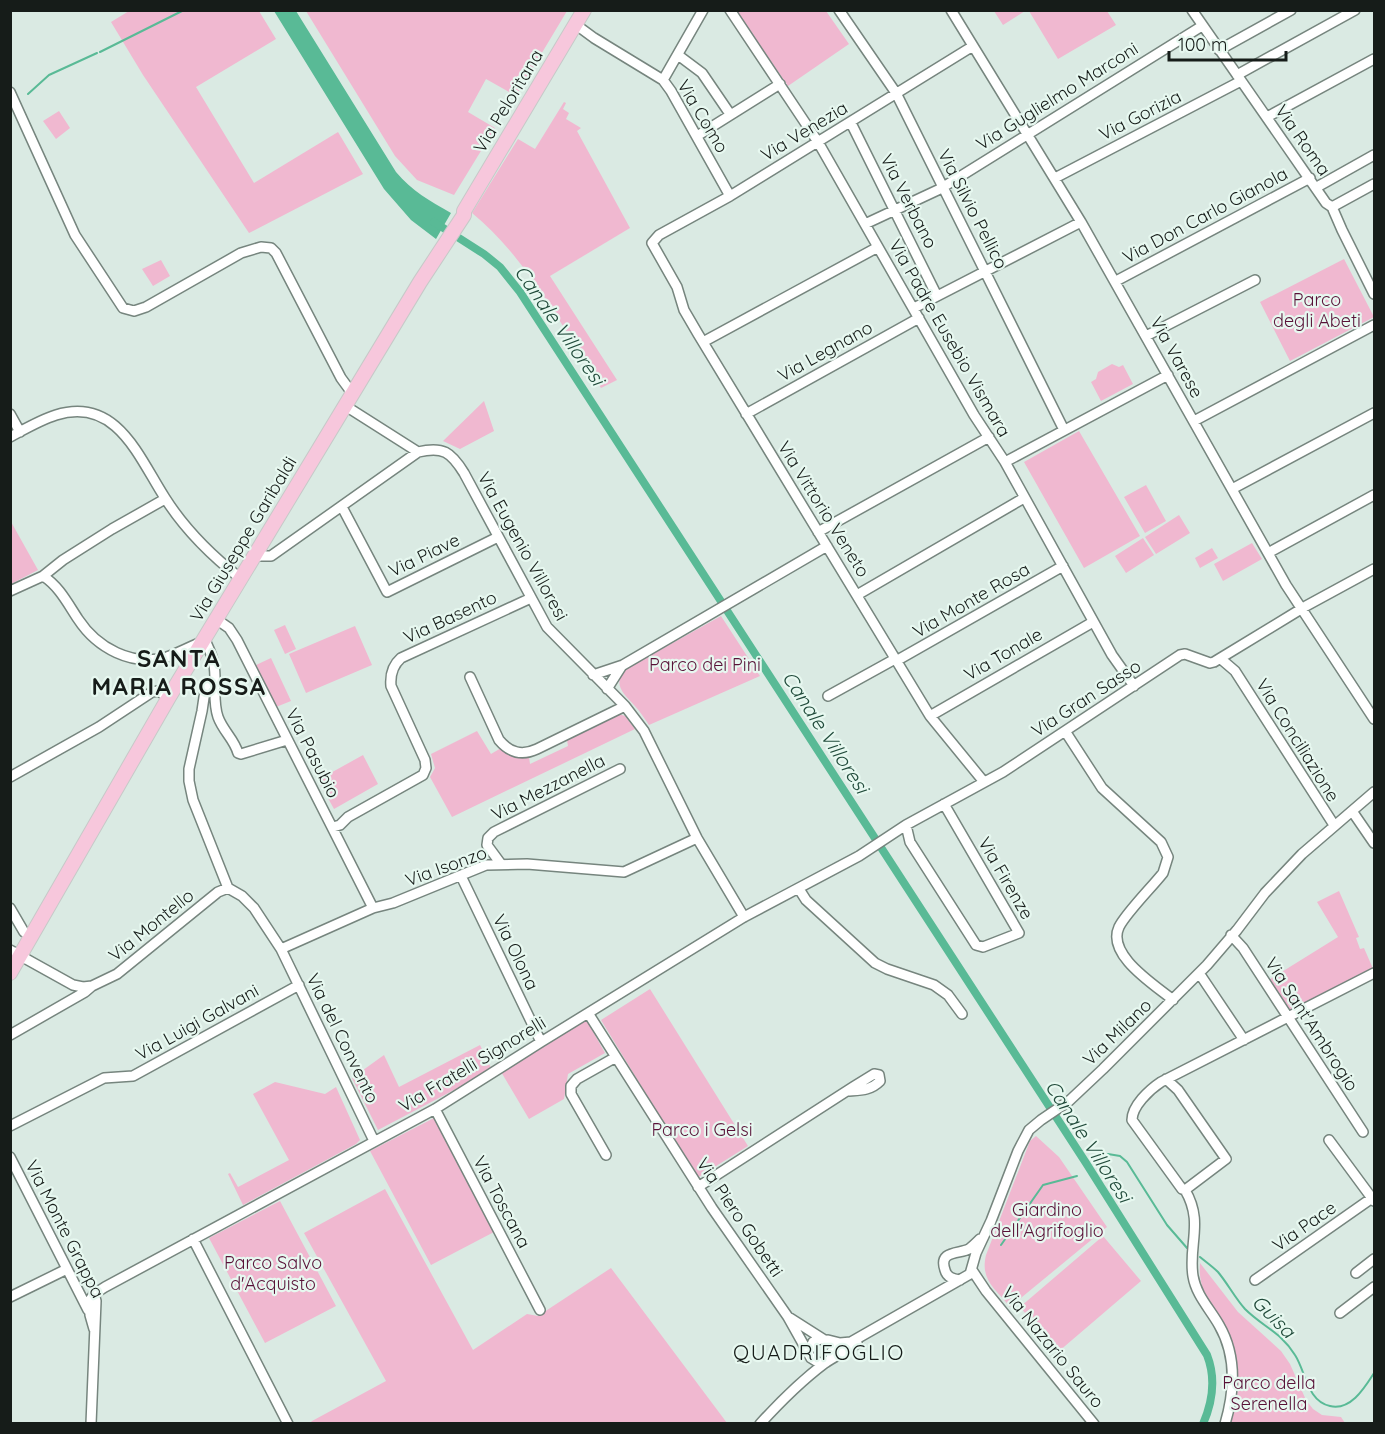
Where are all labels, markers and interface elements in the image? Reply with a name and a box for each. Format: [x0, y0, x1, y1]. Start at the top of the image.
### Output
scale bar [1169, 24, 1286, 62]
text: 100 m [1178, 33, 1227, 56]
street label: Via Guglielmo Marconi [972, 37, 1142, 155]
street label: Via Peloritana [468, 45, 548, 157]
street label: Via Como [672, 75, 734, 157]
street label: Via Gorizia [1095, 85, 1185, 145]
street label: Via Venezia [756, 96, 852, 166]
street label: Via Roma [1270, 100, 1336, 180]
street label: Via Silvio Pellico [933, 145, 1013, 273]
street label: Via Verbano [875, 150, 943, 252]
street label: Via Don Carlo Gianola [1118, 162, 1292, 268]
street label: Via Padre Eusebio Vismara [884, 235, 1016, 441]
water label: Canale Villoresi [509, 260, 612, 392]
park label: Parco degli Abeti [1273, 288, 1361, 332]
street label: Via Varese [1145, 312, 1209, 402]
street label: Via Legnano [773, 315, 877, 387]
street label: Via Vittorio Veneto [773, 437, 875, 581]
street label: Via Giuseppe Garibaldi [185, 452, 301, 626]
street label: Via Eugenio Villoresi [473, 468, 573, 624]
street label: Via Piave [385, 528, 463, 582]
street label: Via Monte Rosa [908, 557, 1034, 643]
street label: Via Basento [400, 585, 500, 649]
street label: Via Tonale [960, 622, 1046, 686]
district label: SANTA MARIA ROSSA [91, 643, 267, 701]
park label: Parco dei Pini [649, 653, 761, 676]
street label: Via Gran Sasso [1027, 654, 1145, 742]
water label: Canale Villoresi [777, 666, 876, 800]
street label: Via Conciliazione [1251, 674, 1345, 806]
street label: Via Pasubio [281, 704, 345, 802]
street label: Via Mezzanella [487, 748, 609, 826]
street label: Via Firenze [973, 833, 1039, 923]
street label: Via Isonzo [402, 841, 490, 891]
street label: Via Montello [104, 884, 198, 966]
street label: Via Olona [488, 910, 544, 994]
street label: Via Sant'Ambrogio [1260, 953, 1364, 1095]
street label: Via del Convento [302, 969, 384, 1107]
street label: Via Luigi Galvani [131, 979, 263, 1065]
street label: Via Milano [1078, 994, 1156, 1070]
street label: Via Fratelli Signorelli [394, 1011, 550, 1117]
water label: Canale Villoresi [1040, 1075, 1139, 1209]
park label: Parco i Gelsi [651, 1118, 753, 1141]
street label: Via Toscana [468, 1152, 536, 1252]
street label: Via Piero Gobetti [692, 1153, 788, 1281]
street label: Via Monte Grappa [20, 1156, 110, 1302]
street label: Via Pace [1268, 1196, 1340, 1256]
park label: Giardino dell'Agrifoglio [990, 1198, 1104, 1242]
park label: Parco Salvo d'Acquisto [224, 1251, 322, 1295]
street label: Via Nazario Sauro [997, 1281, 1109, 1413]
water label: Guisa [1247, 1289, 1302, 1344]
district label: QUADRIFOGLIO [733, 1339, 905, 1365]
park label: Parco della Serenella [1222, 1371, 1316, 1415]

